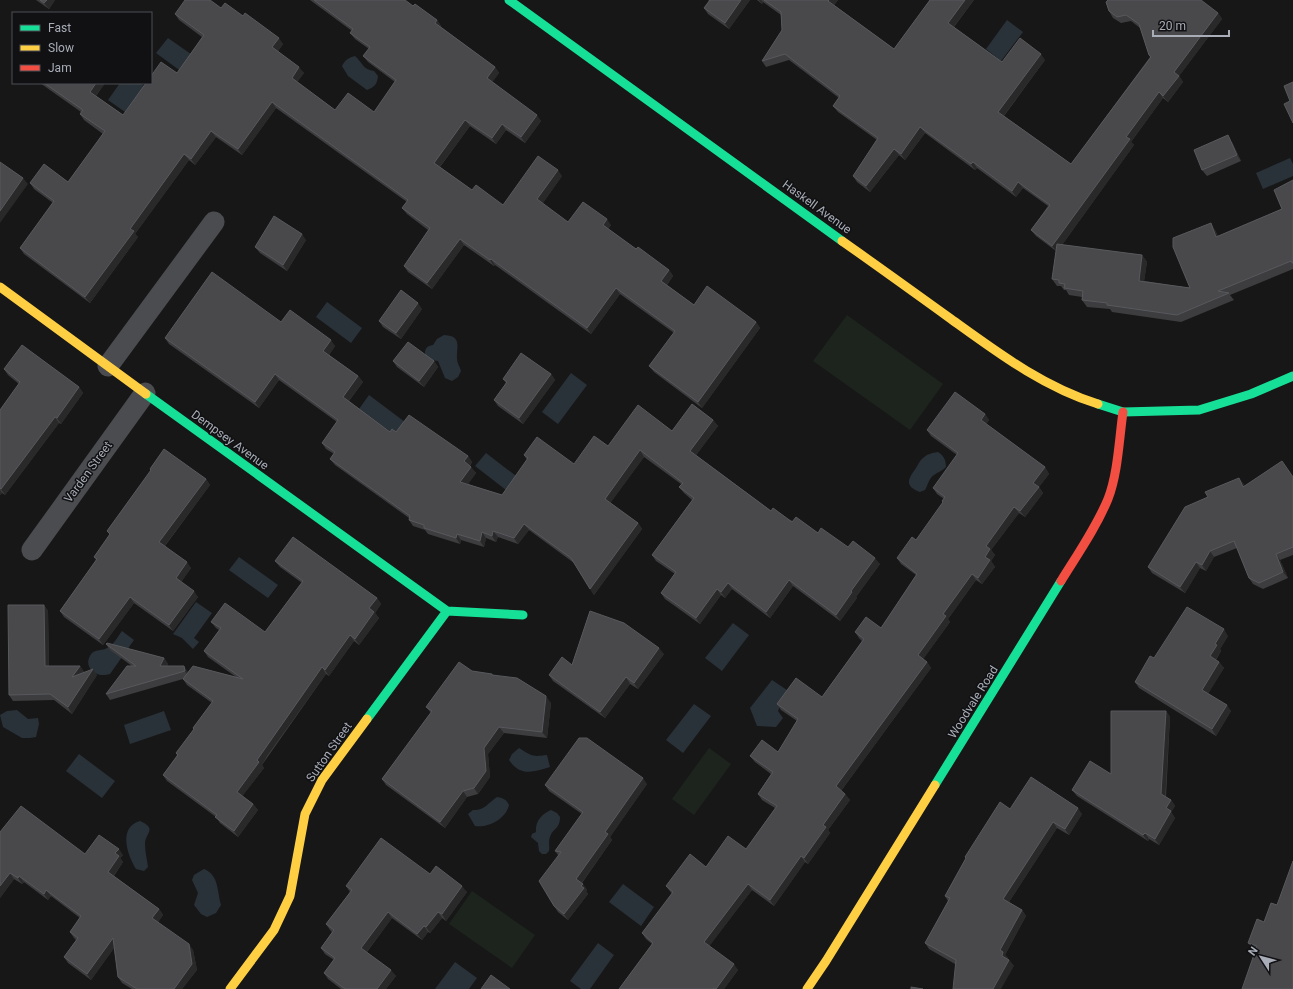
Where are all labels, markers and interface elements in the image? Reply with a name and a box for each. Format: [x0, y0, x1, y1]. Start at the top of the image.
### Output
legend [12, 12, 152, 84]
scale bar [1153, 12, 1229, 38]
text: 20 m [1159, 19, 1186, 33]
text: Fast [48, 21, 71, 35]
text: Slow [48, 41, 74, 55]
text: Jam [48, 61, 72, 75]
street label: Haskell Avenue [780, 177, 854, 237]
street label: Dempsey Avenue [189, 407, 271, 473]
street label: Varden Street [61, 439, 115, 505]
street label: Woodvale Road [945, 663, 1001, 741]
street label: Sutton Street [303, 719, 355, 785]
north arrow [1241, 937, 1281, 977]
text: N [1246, 944, 1261, 958]

